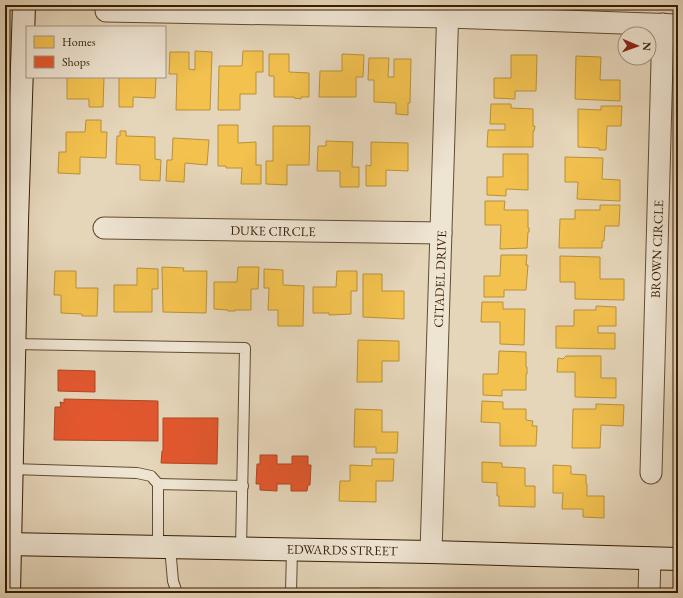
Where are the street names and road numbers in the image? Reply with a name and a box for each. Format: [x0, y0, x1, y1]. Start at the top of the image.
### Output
street label: BROWN CIRCLE [647, 200, 667, 298]
street label: DUKE CIRCLE [230, 222, 316, 240]
street label: CITADEL DRIVE [430, 230, 450, 328]
street label: EDWARDS STREET [286, 541, 398, 559]

